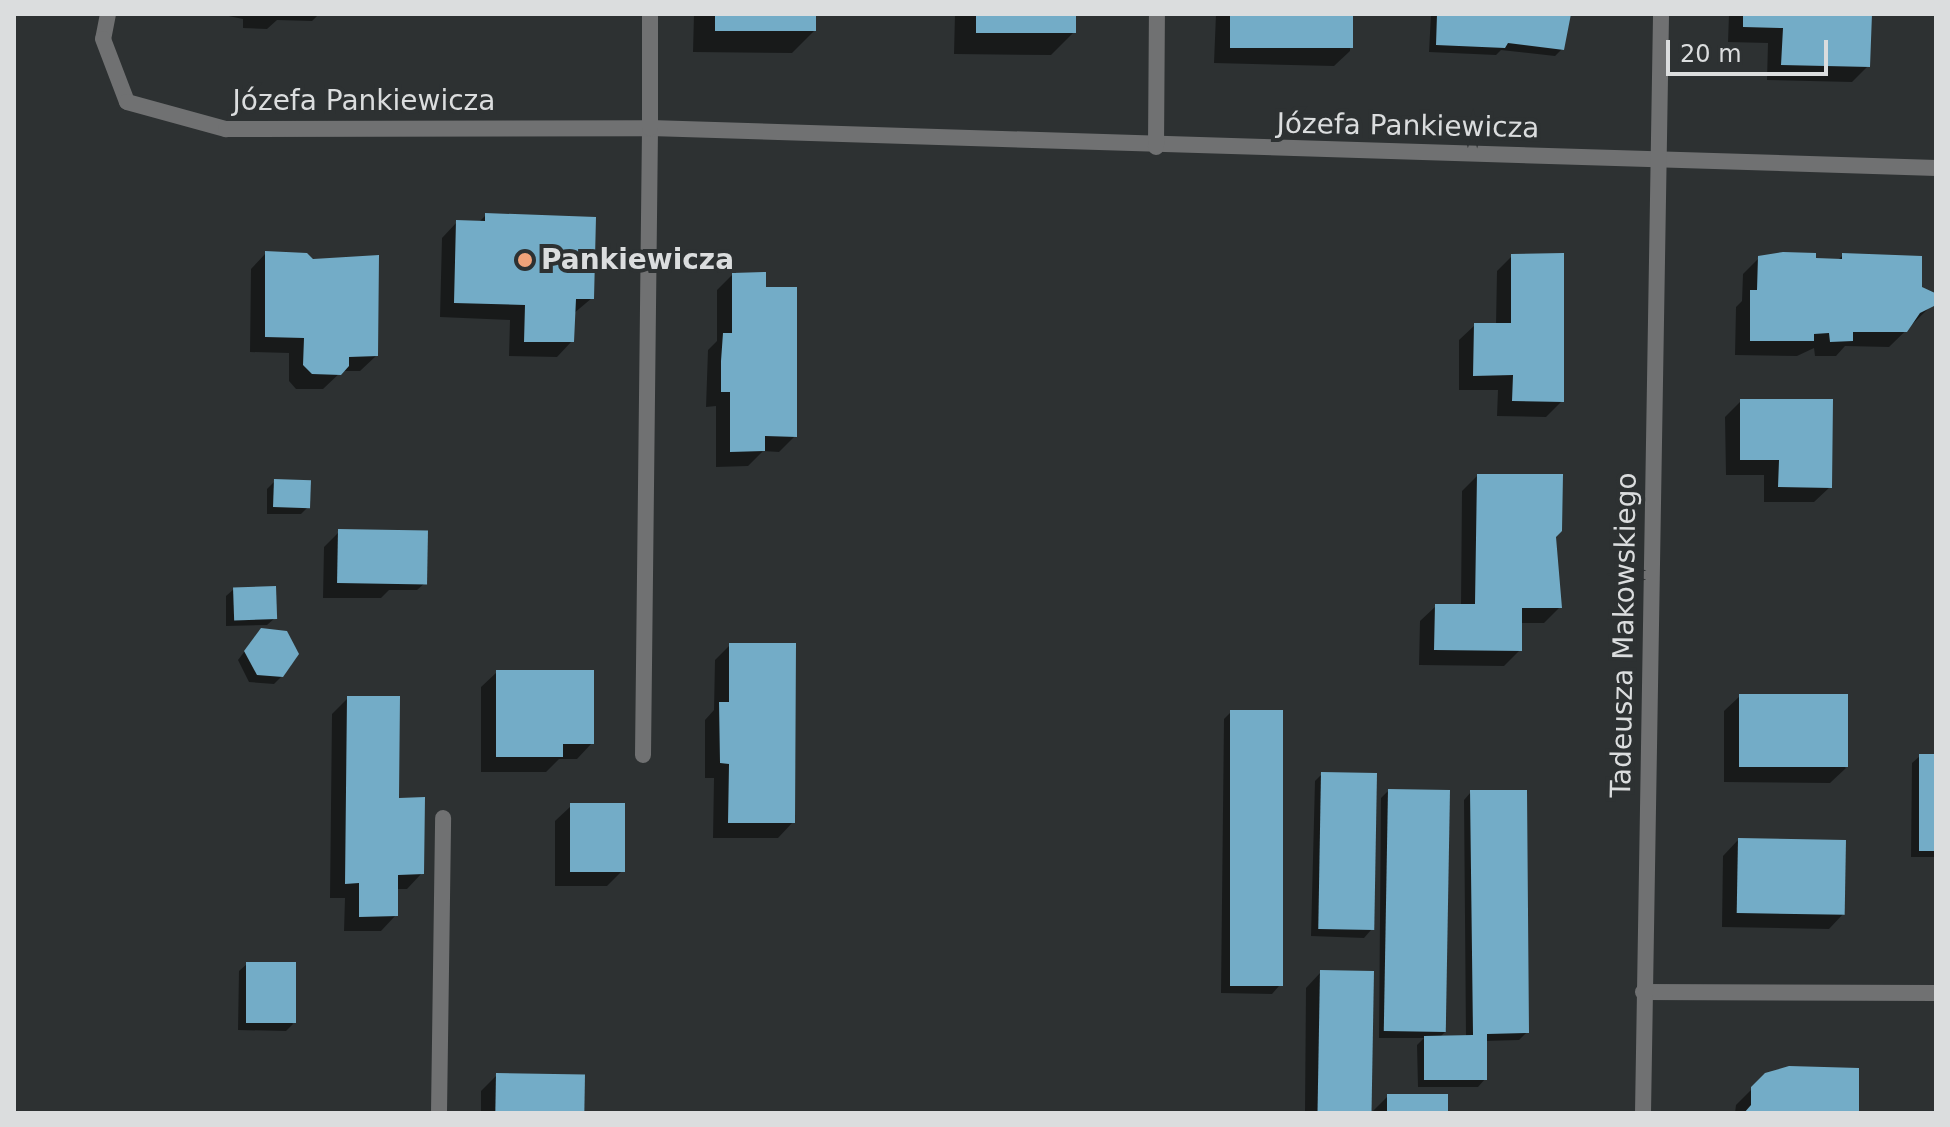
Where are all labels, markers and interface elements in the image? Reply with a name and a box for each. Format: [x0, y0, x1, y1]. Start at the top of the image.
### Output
scale bar [1670, 24, 1832, 74]
text: 20 m [1680, 40, 1742, 68]
street label: Józefa Pankiewicza [233, 84, 495, 118]
street label: Józefa Pankiewicza [1276, 107, 1540, 145]
place label: Pankiewicza [541, 243, 734, 277]
marker: Pankiewicza [516, 251, 534, 269]
street label: Tadeusza Makowskiego [1604, 472, 1644, 798]

